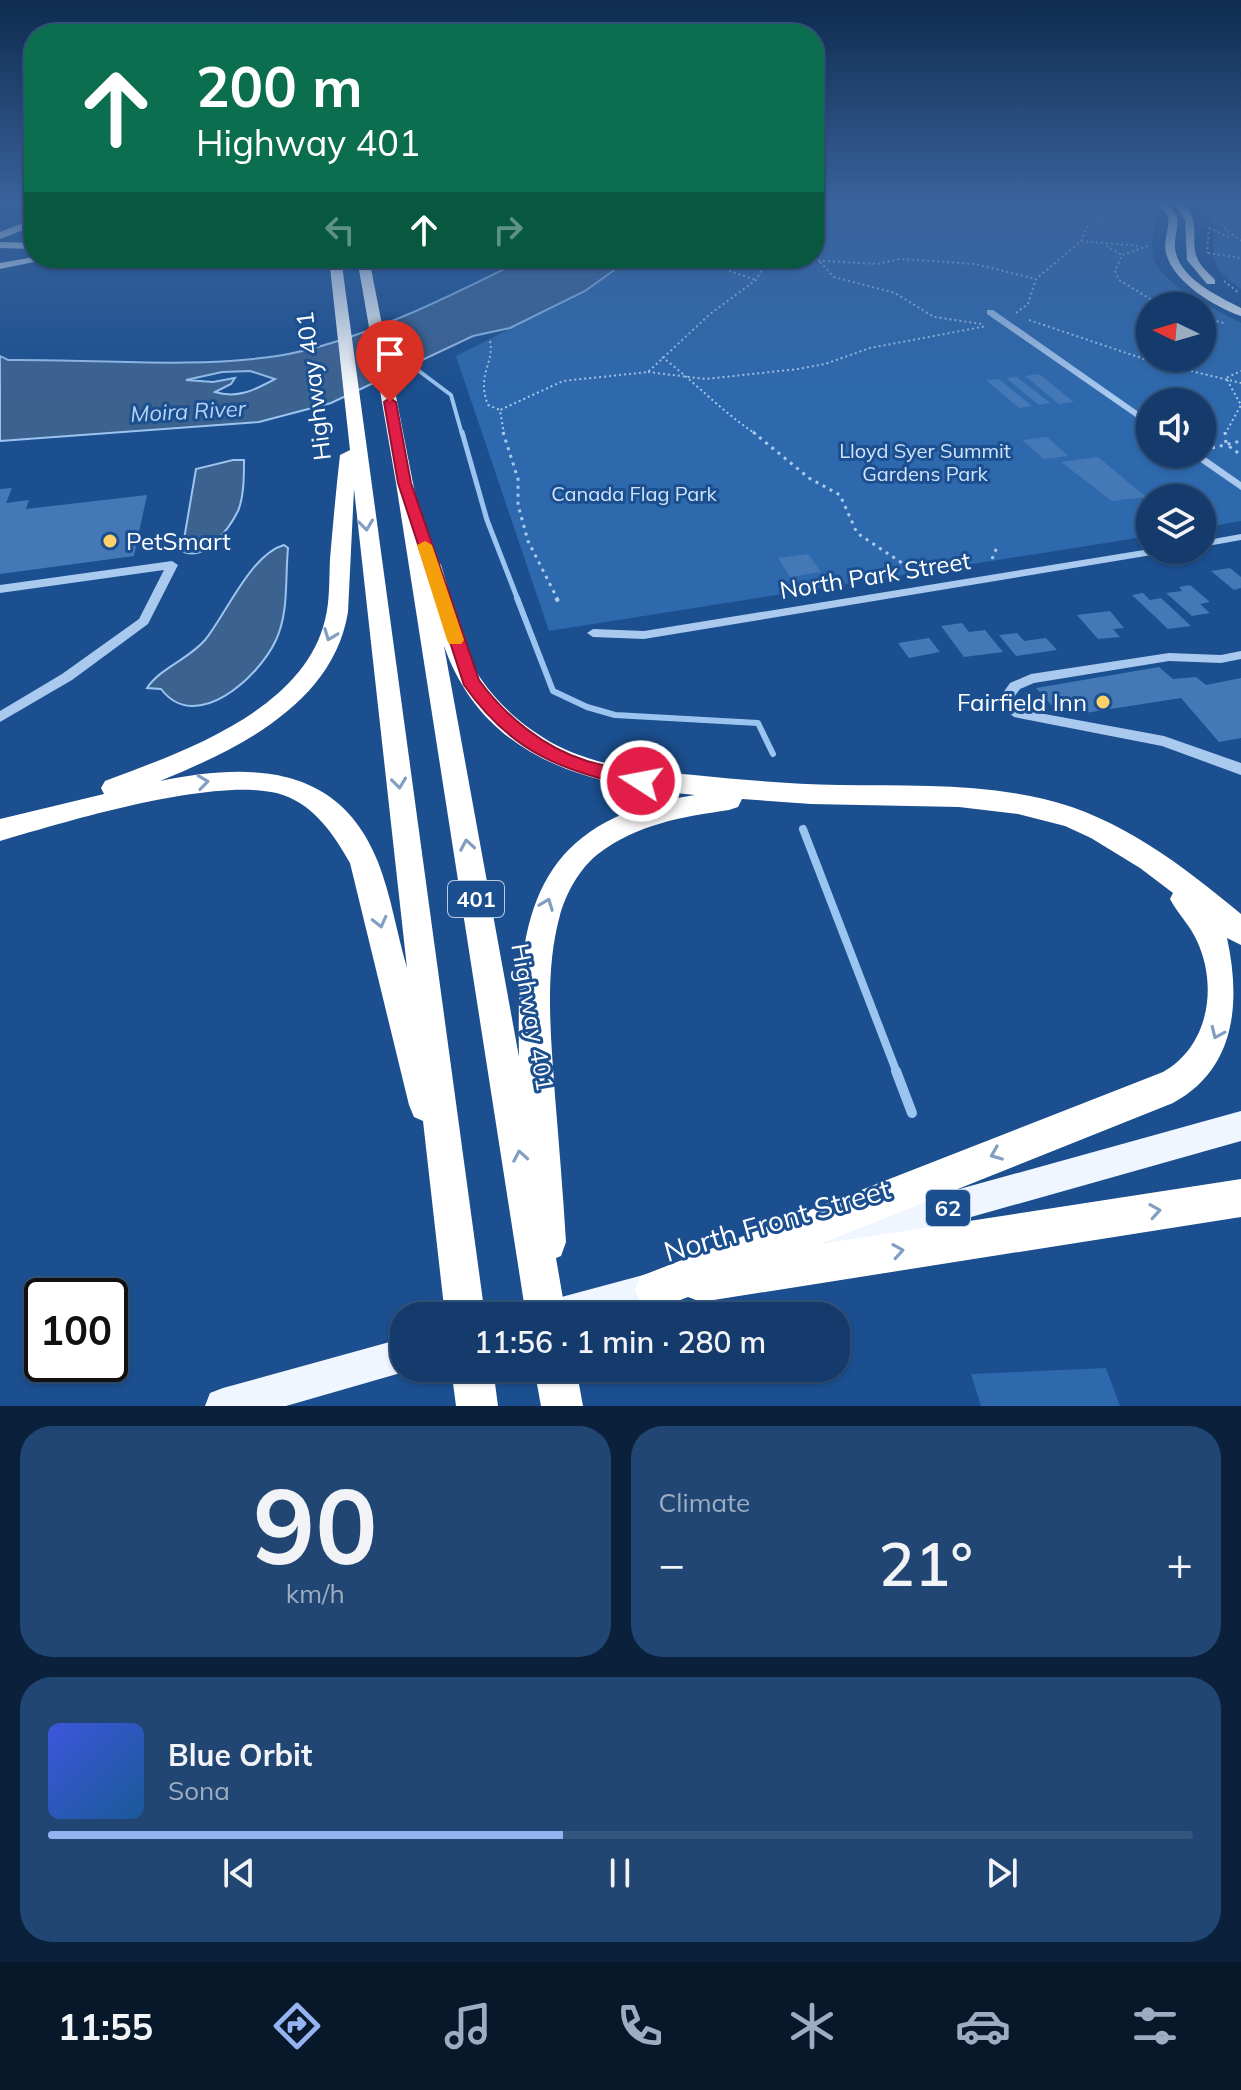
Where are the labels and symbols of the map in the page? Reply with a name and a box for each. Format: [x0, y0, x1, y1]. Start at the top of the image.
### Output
north arrow [1136, 292, 1216, 372]
street label: Highway 401 [289, 310, 337, 462]
pin [356, 320, 424, 402]
water label: Moira River [130, 394, 247, 428]
park label: Lloyd Syer Summit Gardens Park [839, 438, 1011, 486]
park label: Canada Flag Park [551, 481, 718, 506]
one-way arrow [358, 519, 375, 532]
place label: PetSmart [126, 526, 231, 556]
marker: PetSmart [101, 532, 119, 550]
street label: North Park Street [777, 545, 973, 605]
one-way arrow [323, 628, 340, 642]
place label: Fairfield Inn [957, 687, 1087, 717]
marker: Fairfield Inn [1094, 693, 1112, 711]
position arrow [599, 739, 683, 823]
one-way arrow [197, 773, 210, 790]
one-way arrow [390, 777, 407, 790]
one-way arrow [459, 838, 476, 851]
road number: 401 [448, 881, 504, 917]
one-way arrow [537, 898, 554, 912]
one-way arrow [371, 914, 388, 928]
street label: Highway 401 [505, 941, 561, 1093]
one-way arrow [1211, 1024, 1227, 1039]
one-way arrow [990, 1144, 1004, 1161]
one-way arrow [512, 1149, 529, 1163]
street label: North Front Street [660, 1171, 894, 1269]
road number: 62 [926, 1190, 970, 1226]
one-way arrow [1148, 1203, 1161, 1220]
one-way arrow [891, 1243, 905, 1260]
speed limit sign: 100 [24, 1278, 128, 1382]

